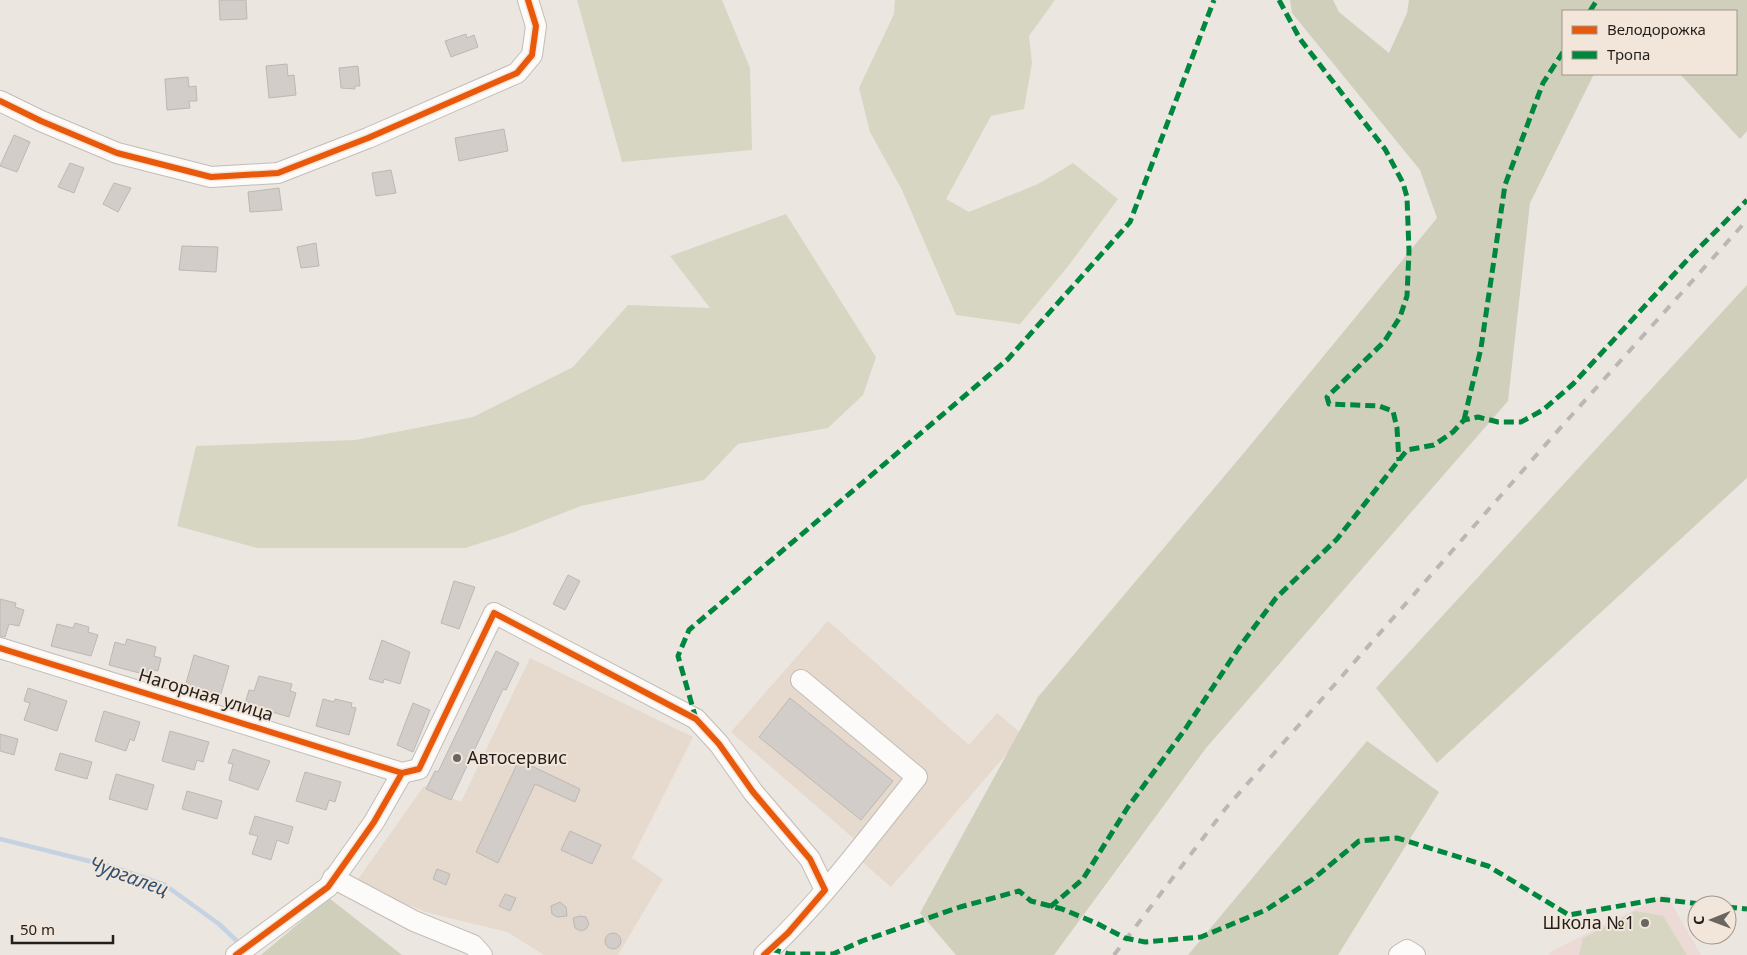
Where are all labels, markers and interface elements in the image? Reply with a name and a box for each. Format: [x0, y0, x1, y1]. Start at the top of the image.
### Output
legend [1562, 10, 1737, 75]
text: Велодорожка [1607, 19, 1706, 39]
text: Тропа [1607, 44, 1650, 64]
street label: Нагорная улица [136, 662, 277, 726]
place label: Автосервис [467, 745, 567, 769]
marker: Автосервис [451, 752, 463, 764]
water label: Чургалец [86, 850, 172, 902]
north arrow [1687, 895, 1737, 945]
place label: Школа №1 [1543, 910, 1635, 934]
scale bar [12, 912, 114, 944]
text: С [1689, 916, 1708, 925]
marker: Школа №1 [1639, 917, 1651, 929]
text: 50 m [20, 919, 55, 939]

